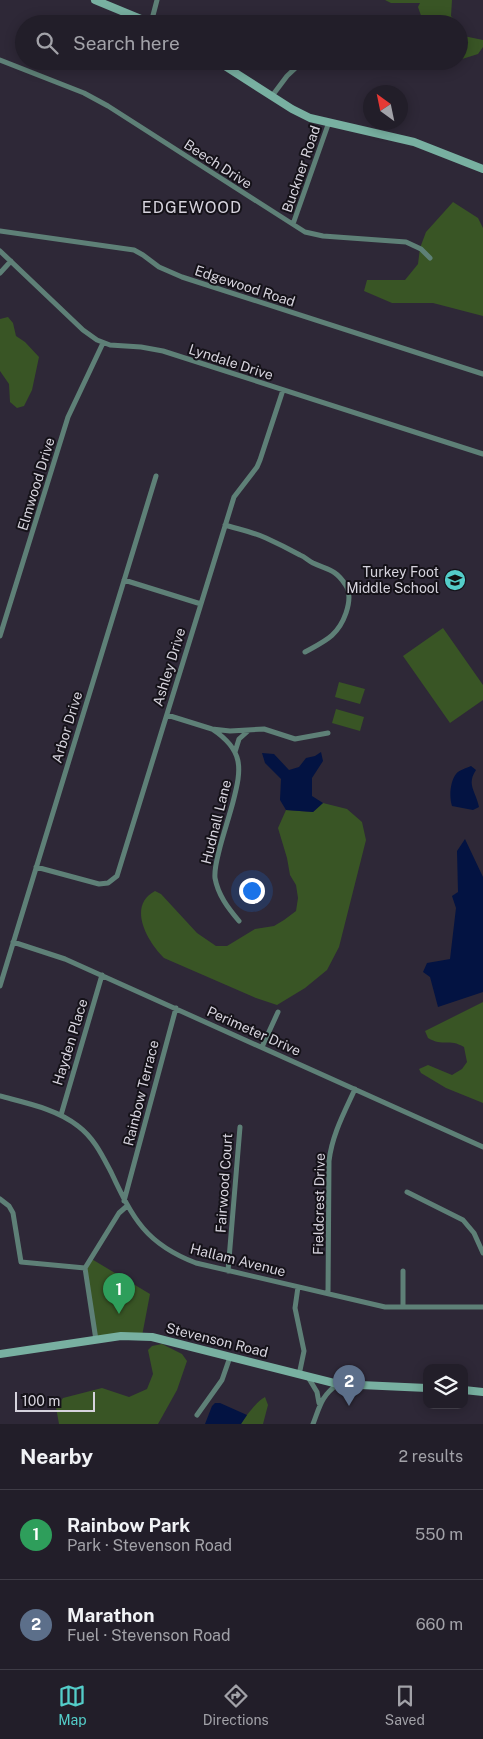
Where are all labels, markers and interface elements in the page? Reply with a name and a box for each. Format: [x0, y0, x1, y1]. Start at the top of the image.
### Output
search box [15, 15, 468, 70]
icon: search [33, 29, 61, 57]
text: Search here [73, 32, 180, 54]
north arrow [363, 85, 408, 130]
street label: Buckner Road [279, 123, 323, 215]
street label: Beech Drive [181, 136, 255, 192]
district label: EDGEWOOD [142, 198, 242, 217]
street label: Edgewood Road [193, 262, 297, 310]
street label: Lyndale Drive [187, 341, 275, 383]
street label: Elmwood Drive [14, 435, 58, 532]
place label: Turkey Foot Middle School [346, 564, 439, 596]
school or university icon: Turkey Foot Middle School [443, 568, 467, 592]
street label: Ashley Drive [150, 626, 189, 708]
street label: Arbor Drive [49, 689, 85, 765]
street label: Hudnall Lane [198, 778, 234, 866]
your location [239, 878, 265, 904]
street label: Hayden Place [49, 997, 91, 1087]
street label: Perimeter Drive [205, 1003, 303, 1059]
street label: Rainbow Terrace [120, 1038, 162, 1148]
street label: Fairwood Court [213, 1133, 235, 1233]
street label: Fieldcrest Drive [310, 1153, 328, 1255]
street label: Hallam Avenue [189, 1240, 288, 1280]
pin: 1 [103, 1273, 135, 1314]
street label: Stevenson Road [164, 1320, 270, 1360]
map controls [423, 1364, 468, 1409]
button: layers [423, 1364, 468, 1409]
pin: 2 [333, 1365, 365, 1406]
scale bar [15, 1389, 95, 1412]
text: 100 m [22, 1393, 60, 1409]
text: Nearby [20, 1444, 93, 1469]
text: 2 results [398, 1447, 463, 1466]
text: Rainbow Park [67, 1514, 190, 1536]
text: 1 [33, 1525, 39, 1544]
text: 550 m [415, 1525, 463, 1544]
text: Park · Stevenson Road [67, 1536, 232, 1555]
text: Marathon [67, 1604, 155, 1626]
text: 2 [31, 1615, 41, 1634]
text: 660 m [416, 1615, 463, 1634]
text: Fuel · Stevenson Road [67, 1626, 230, 1645]
tab: Map [58, 1682, 87, 1728]
tab: Directions [203, 1682, 269, 1728]
tab: Saved [385, 1682, 425, 1728]

